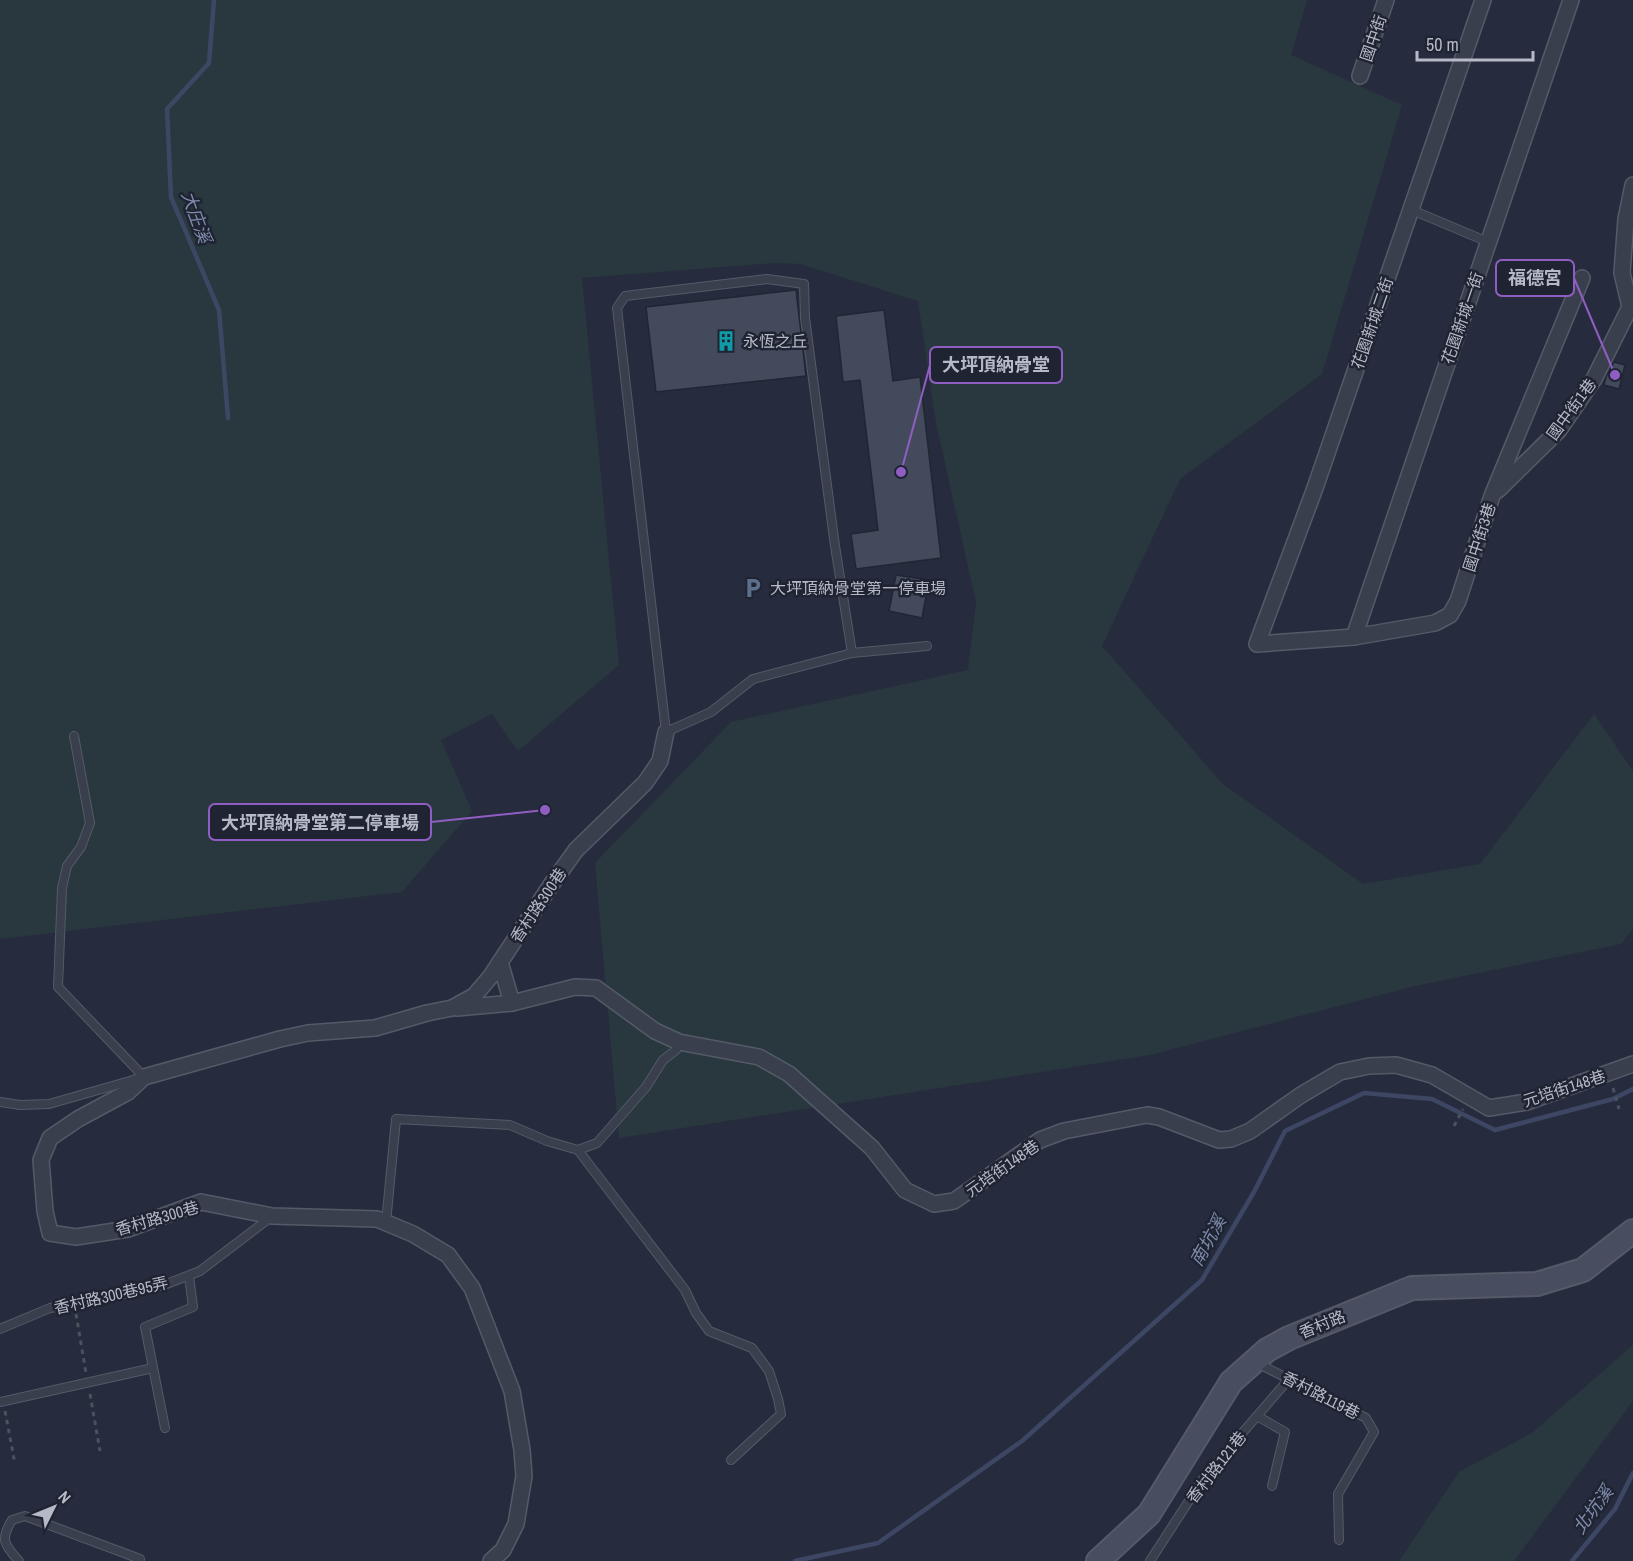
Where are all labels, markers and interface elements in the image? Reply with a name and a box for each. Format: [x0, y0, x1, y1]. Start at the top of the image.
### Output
street label: 國中街 [1355, 12, 1391, 64]
scale bar [1417, 24, 1532, 62]
text: 50 m [1426, 32, 1459, 57]
water label: 大庄溪 [175, 187, 218, 249]
callout: 福德宮 [1496, 260, 1574, 296]
text: 福德宮 [1508, 265, 1562, 290]
street label: 花園新城一街 [1436, 269, 1488, 367]
street label: 花園新城二街 [1346, 274, 1398, 372]
building icon: 永恆之丘 [714, 329, 738, 353]
place label: 永恆之丘 [743, 330, 807, 352]
callout: 大坪頂納骨堂 [930, 347, 1062, 383]
text: 大坪頂納骨堂 [942, 352, 1050, 377]
street label: 國中街1巷 [1541, 374, 1601, 444]
street label: 國中街3巷 [1458, 500, 1500, 574]
parking icon: 大坪頂納骨堂第一停車場 [741, 576, 765, 600]
place label: 大坪頂納骨堂第一停車場 [770, 577, 946, 599]
callout: 大坪頂納骨堂第二停車場 [209, 804, 431, 840]
text: 大坪頂納骨堂第二停車場 [221, 810, 419, 835]
street label: 香村路300巷 [505, 863, 571, 947]
street label: 元培街148巷 [1520, 1064, 1608, 1112]
street label: 元培街148巷 [961, 1134, 1043, 1202]
street label: 香村路300巷 [113, 1196, 201, 1240]
water label: 南坑溪 [1184, 1208, 1233, 1270]
street label: 香村路300巷95弄 [52, 1271, 170, 1319]
street label: 香村路 [1296, 1305, 1348, 1343]
street label: 香村路119巷 [1278, 1366, 1364, 1424]
street label: 香村路121巷 [1181, 1426, 1251, 1508]
north arrow [24, 1477, 84, 1537]
water label: 北坑溪 [1567, 1478, 1620, 1539]
text: N [54, 1486, 76, 1508]

